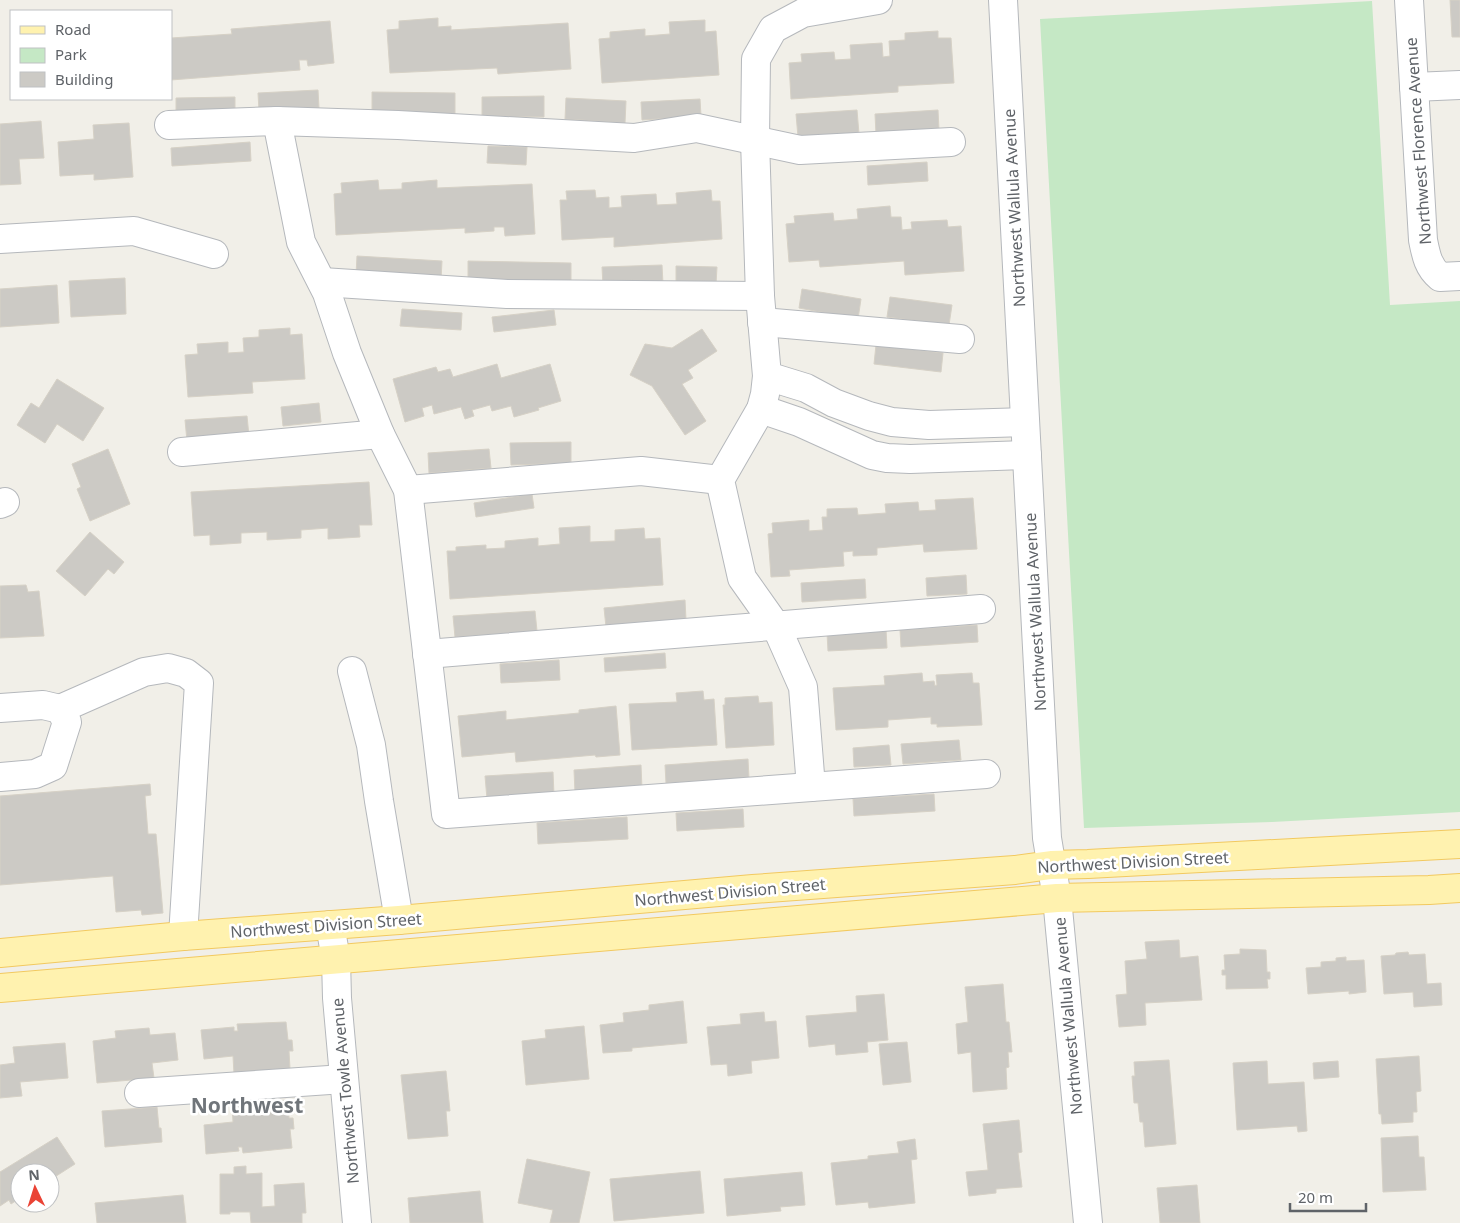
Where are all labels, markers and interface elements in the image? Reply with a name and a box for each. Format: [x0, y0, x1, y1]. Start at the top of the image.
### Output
legend [10, 10, 172, 100]
text: Road [55, 19, 91, 39]
street label: Northwest Florence Avenue [1400, 37, 1436, 245]
text: Park [55, 44, 87, 64]
text: Building [55, 69, 113, 89]
street label: Northwest Wallula Avenue [998, 108, 1030, 308]
street label: Northwest Wallula Avenue [1019, 512, 1051, 712]
street label: Northwest Division Street [1037, 846, 1229, 878]
street label: Northwest Division Street [634, 873, 827, 911]
street label: Northwest Division Street [230, 907, 423, 943]
street label: Northwest Wallula Avenue [1048, 916, 1088, 1116]
street label: Northwest Towle Avenue [326, 997, 364, 1185]
district label: Northwest [191, 1091, 303, 1119]
north arrow [10, 1163, 60, 1213]
text: N [28, 1165, 40, 1184]
scale bar [1290, 1180, 1366, 1212]
text: 20 m [1298, 1187, 1333, 1207]

